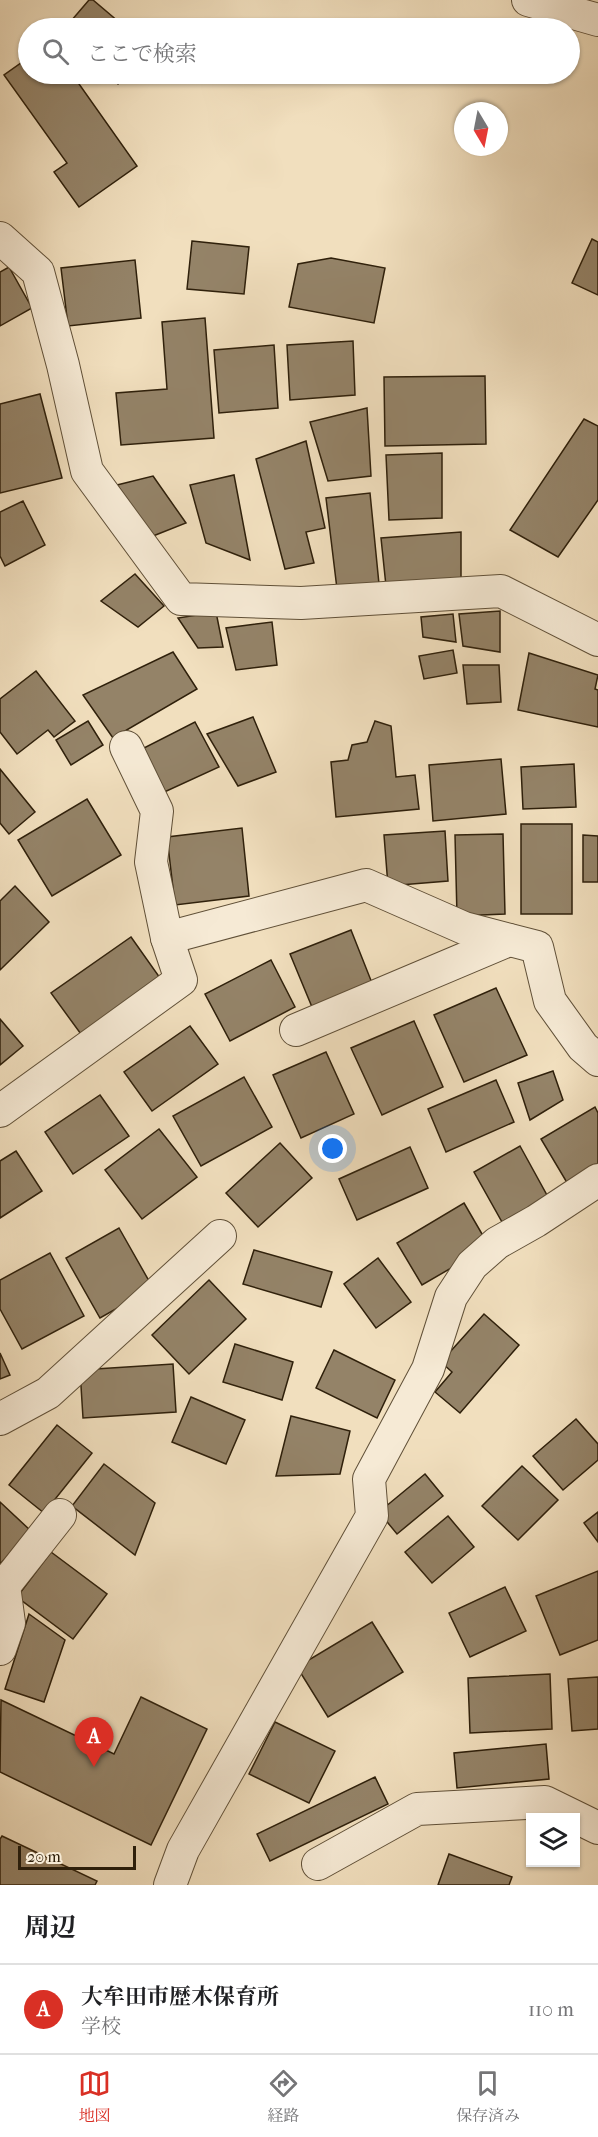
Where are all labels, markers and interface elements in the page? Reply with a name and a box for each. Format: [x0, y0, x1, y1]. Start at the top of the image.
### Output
search box [18, 18, 580, 84]
icon: search [39, 35, 72, 68]
text: ここで検索 [87, 41, 197, 67]
north arrow [454, 102, 508, 156]
your location [318, 1134, 347, 1163]
pin: A [74, 1718, 113, 1767]
map controls [526, 1813, 580, 1867]
button: layers [526, 1813, 580, 1867]
scale bar [18, 1843, 136, 1870]
text: 20 m [27, 1847, 61, 1866]
text: 周辺 [24, 1912, 76, 1943]
text: 大牟田市歴木保育所 [81, 1984, 279, 2010]
text: A [37, 1998, 50, 2021]
text: 110 m [528, 1998, 574, 2021]
text: 学校 [81, 2015, 121, 2038]
tab: 地図 [78, 2067, 111, 2126]
tab: 経路 [267, 2067, 300, 2126]
tab: 保存済み [456, 2067, 520, 2126]

